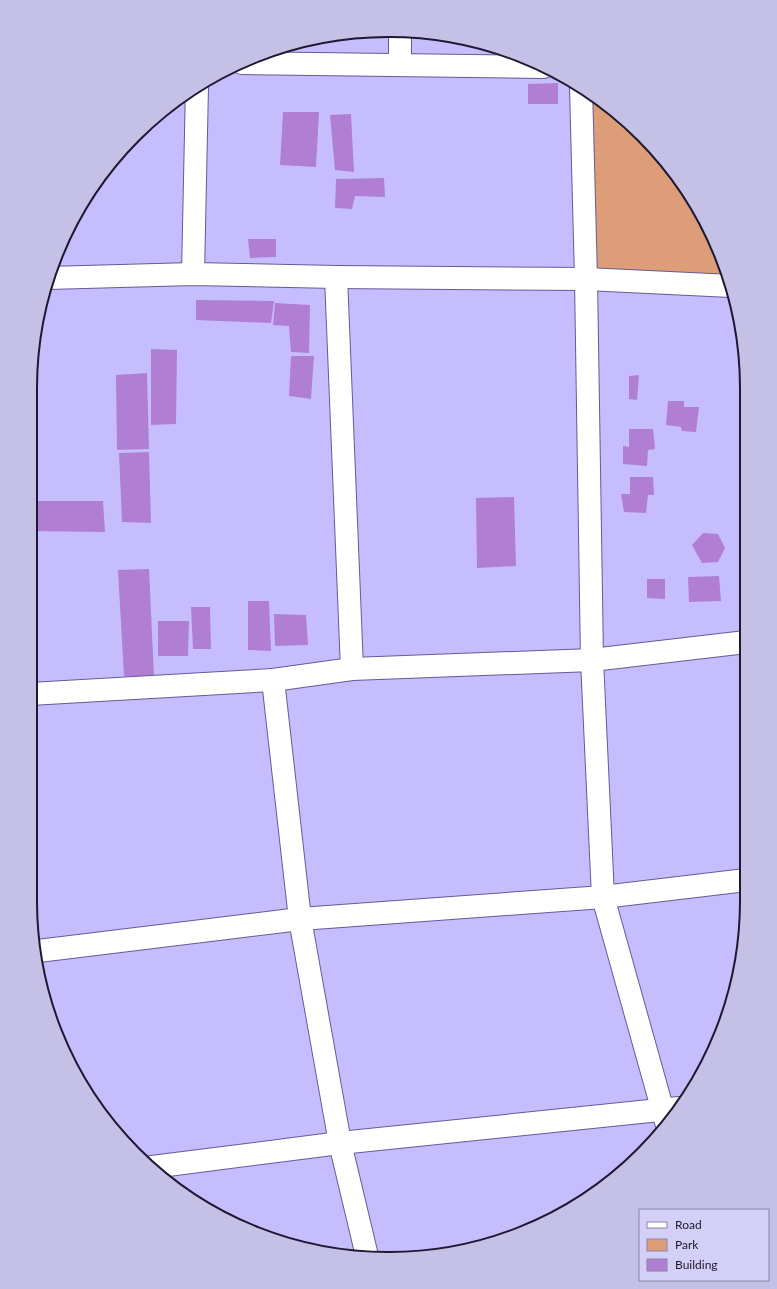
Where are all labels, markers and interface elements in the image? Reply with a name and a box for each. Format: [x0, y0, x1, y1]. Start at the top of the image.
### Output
legend [639, 1209, 769, 1281]
text: Road [675, 1217, 702, 1232]
text: Park [675, 1237, 699, 1252]
text: Building [675, 1257, 718, 1272]

